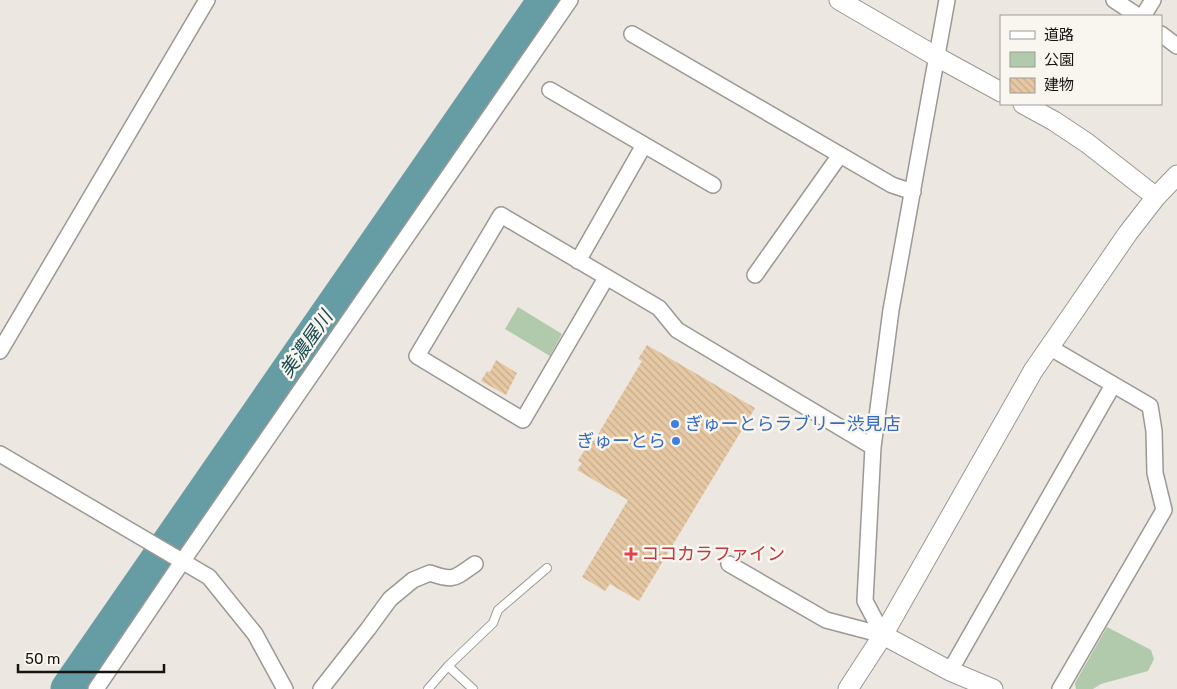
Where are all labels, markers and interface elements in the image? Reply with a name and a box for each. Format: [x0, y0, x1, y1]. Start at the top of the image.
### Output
legend [1000, 15, 1162, 105]
text: 道路 [1044, 26, 1074, 44]
text: 公園 [1044, 51, 1074, 69]
text: 建物 [1044, 76, 1074, 94]
water label: 美濃屋川 [275, 305, 338, 382]
place label: ぎゅーとらラブリー渋見店 [685, 413, 900, 435]
marker: ぎゅーとらラブリー渋見店 [669, 418, 681, 430]
place label: ぎゅーとら [577, 430, 666, 452]
marker: ぎゅーとら [670, 435, 682, 447]
place label: ココカラファイン [641, 543, 785, 565]
marker: ココカラファイン [625, 548, 637, 560]
scale bar [18, 642, 164, 674]
text: 50 m [25, 650, 60, 668]

